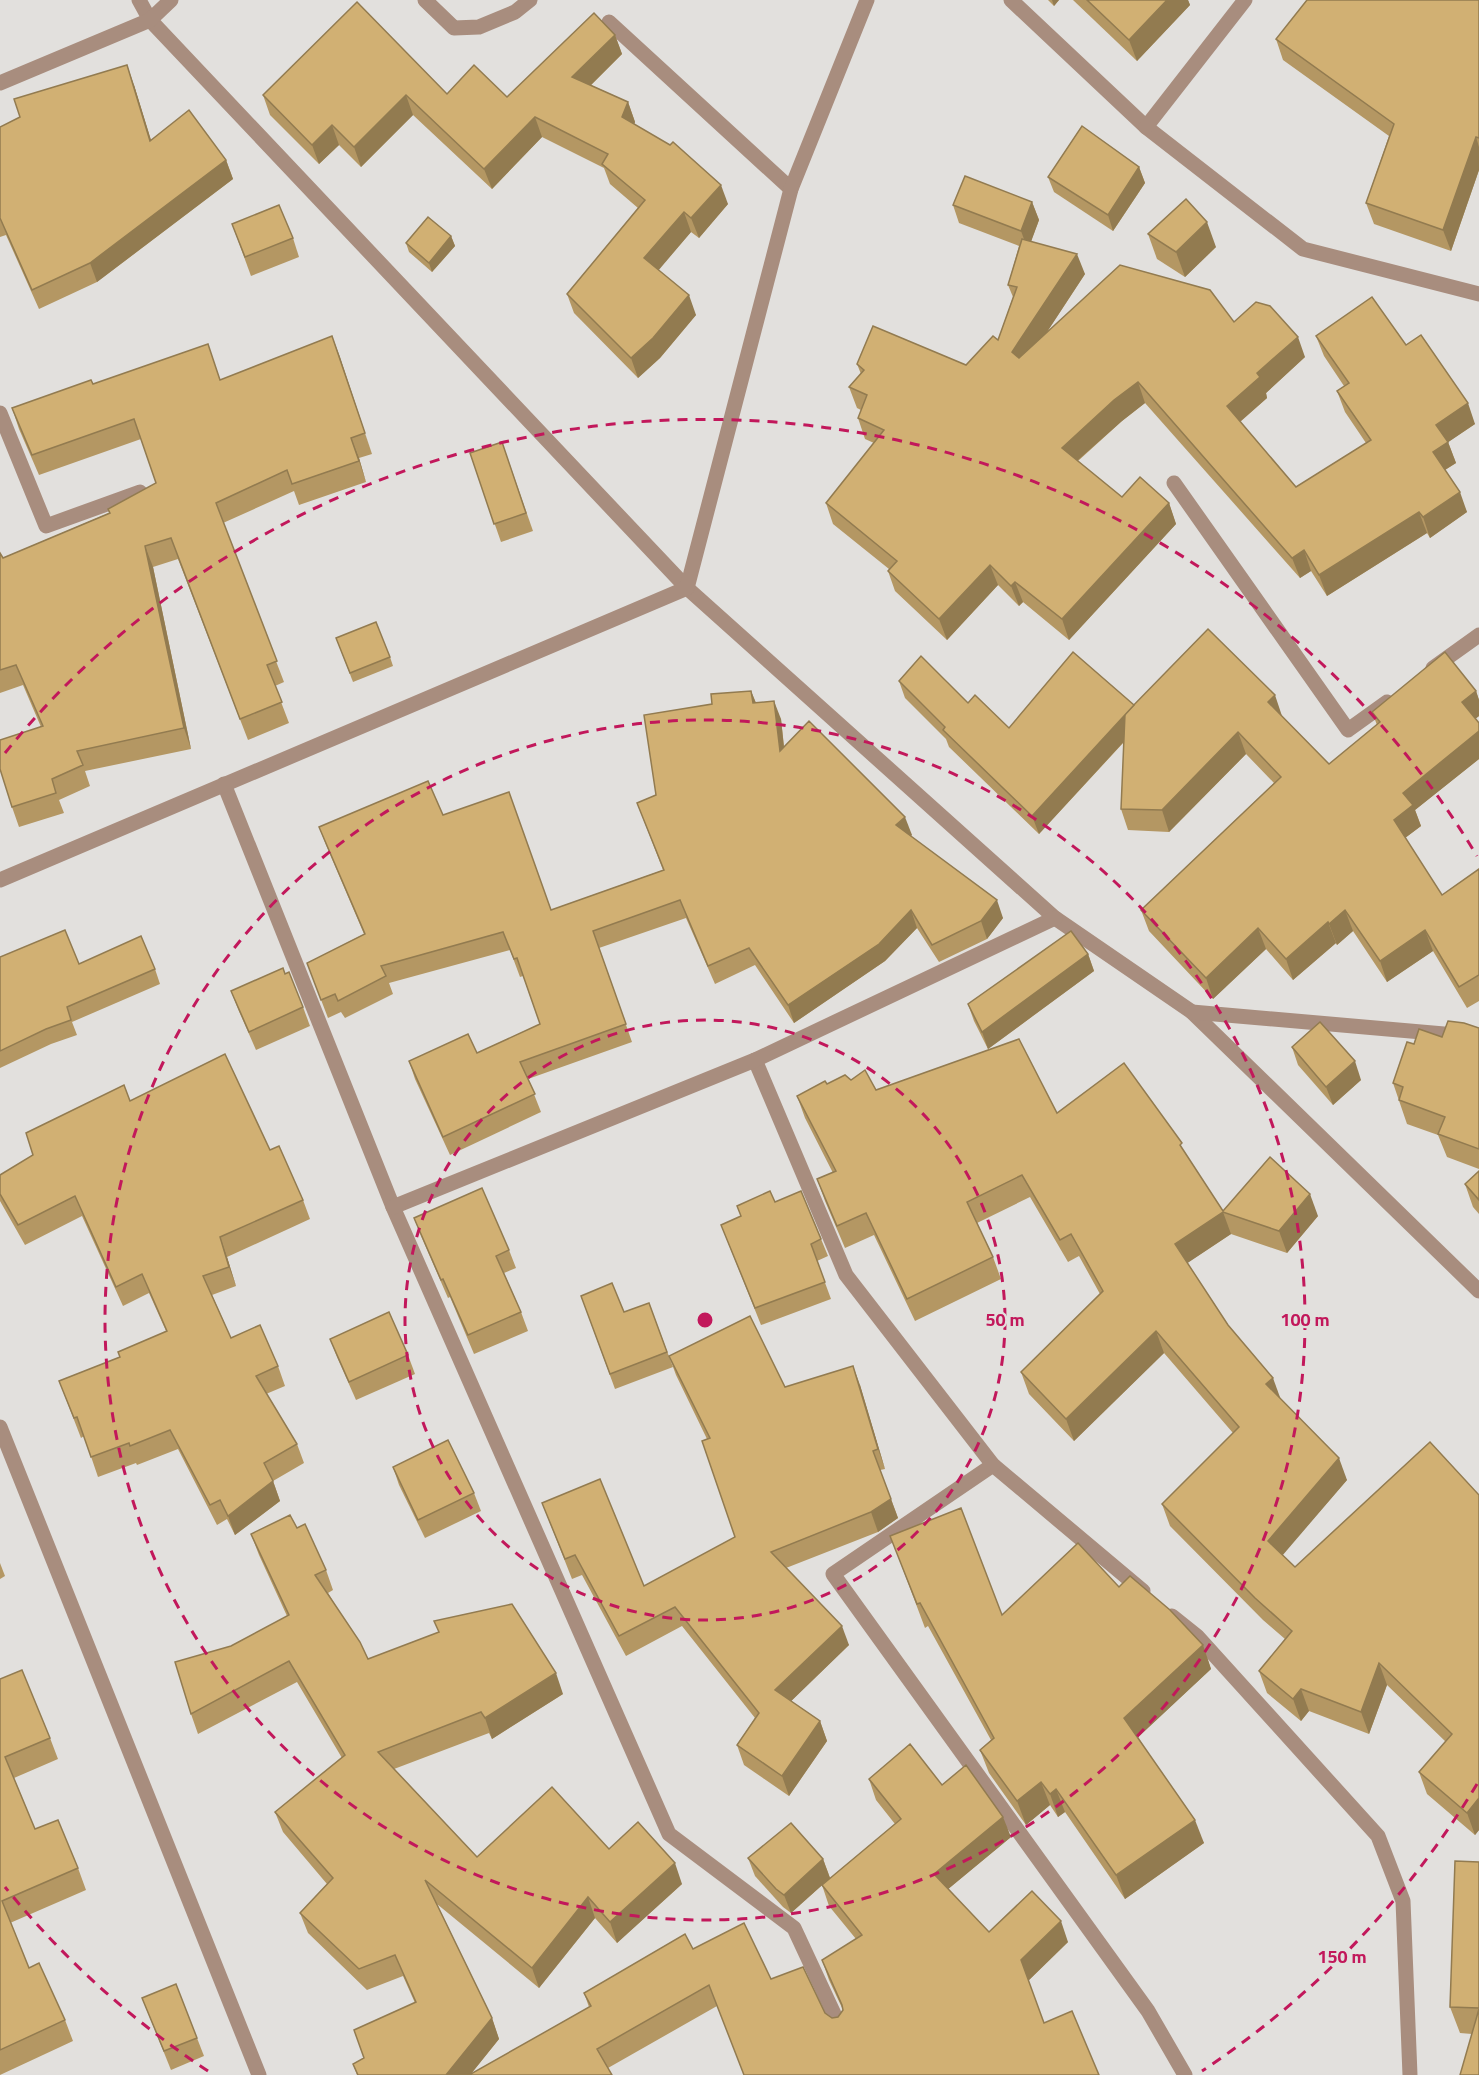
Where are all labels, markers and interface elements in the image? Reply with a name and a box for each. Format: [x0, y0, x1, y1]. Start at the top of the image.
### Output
text: 50 m [985, 1306, 1025, 1333]
text: 100 m [1280, 1306, 1330, 1333]
centre of rings [695, 1310, 715, 1330]
text: 150 m [1317, 1943, 1367, 1970]

